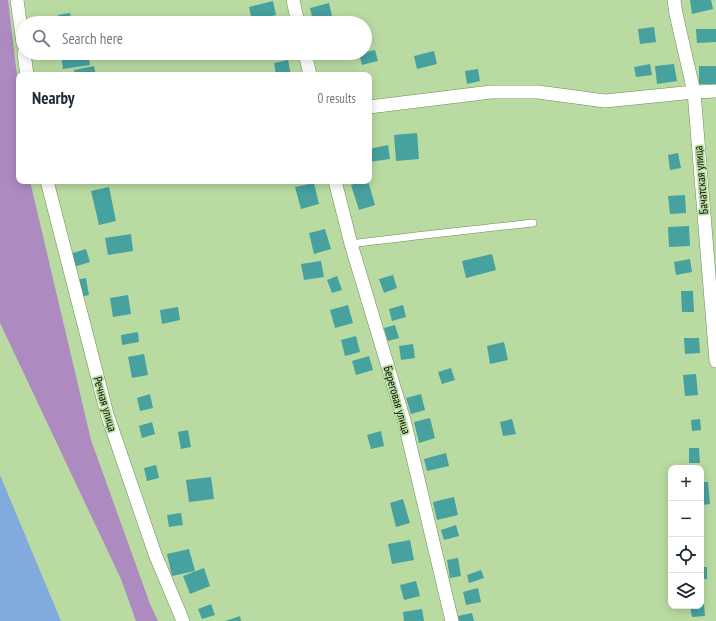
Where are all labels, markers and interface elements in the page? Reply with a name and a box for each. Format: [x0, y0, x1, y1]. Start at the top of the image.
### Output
search box [16, 16, 372, 60]
icon: search [30, 27, 52, 49]
text: Search here [62, 29, 123, 48]
text: Nearby [32, 87, 75, 109]
text: 0 results [317, 90, 356, 107]
street label: Бачатская улица [690, 145, 711, 215]
street label: Береговая улица [381, 364, 414, 436]
street label: Речная улица [90, 375, 121, 433]
map controls [668, 465, 704, 609]
button: + [668, 465, 704, 501]
button: − [668, 501, 704, 537]
button: locate [668, 537, 704, 573]
button: layers [668, 573, 704, 609]

